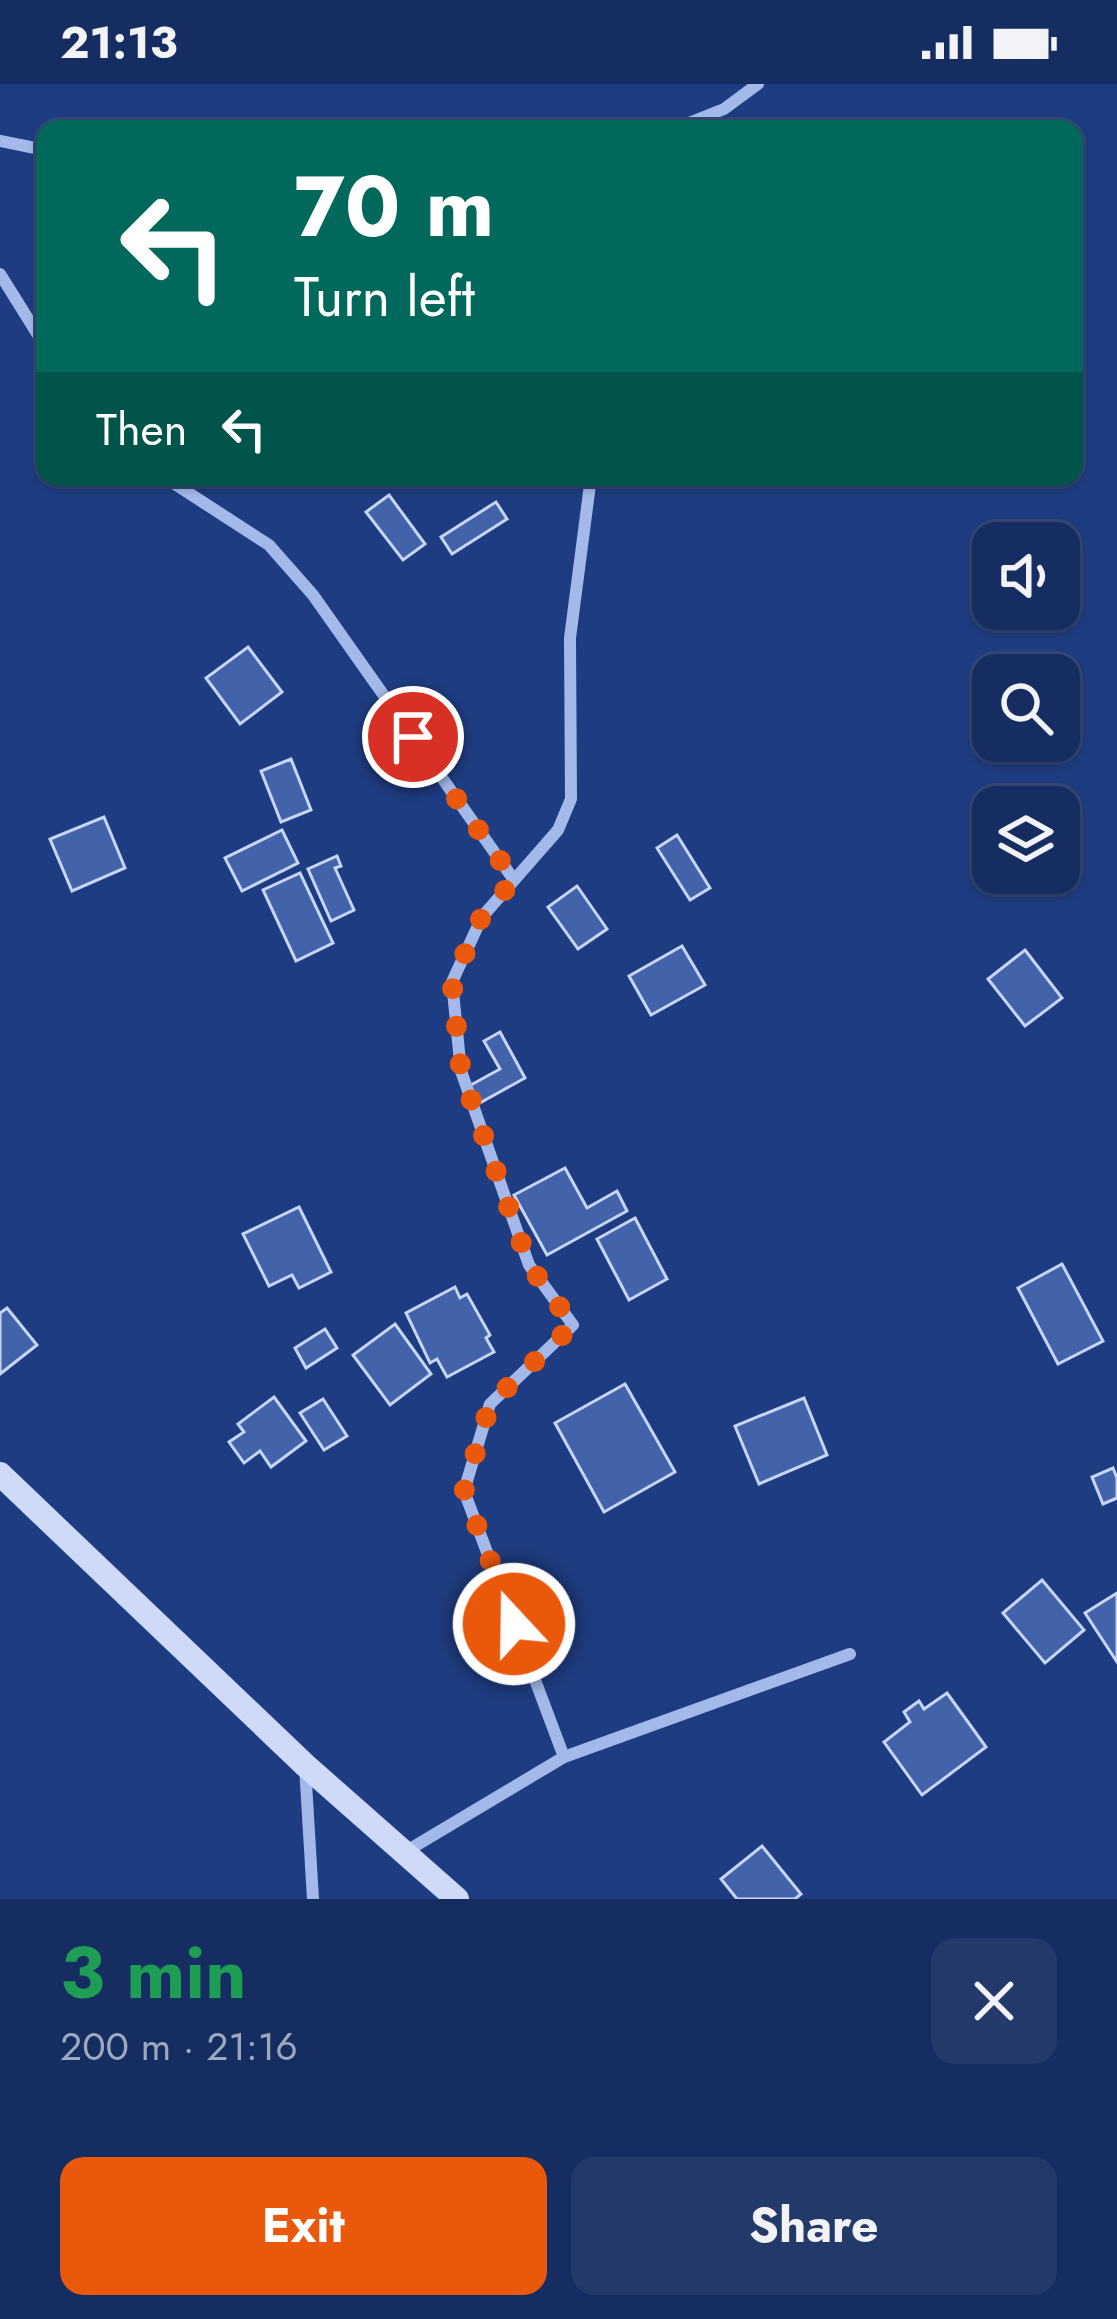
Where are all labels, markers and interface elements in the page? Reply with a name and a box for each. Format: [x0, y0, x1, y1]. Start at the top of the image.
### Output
text: 21:13 [60, 10, 178, 75]
text: 70 m [294, 146, 494, 268]
icon: left [96, 168, 252, 324]
text: Turn left [294, 258, 475, 336]
icon: left [211, 396, 277, 462]
text: Then [96, 397, 187, 462]
map controls [972, 522, 1080, 894]
button: sound [972, 522, 1080, 630]
button: search [972, 654, 1080, 762]
pin [362, 686, 464, 788]
icon: arrive [380, 704, 446, 770]
button: layers [972, 786, 1080, 894]
position arrow [451, 1561, 577, 1687]
text: 3 min [60, 1921, 247, 2025]
button: close [931, 1938, 1057, 2064]
text: 200 m · 21:16 [60, 2018, 298, 2075]
button: Exit [60, 2157, 547, 2295]
button: Share [571, 2157, 1057, 2295]

